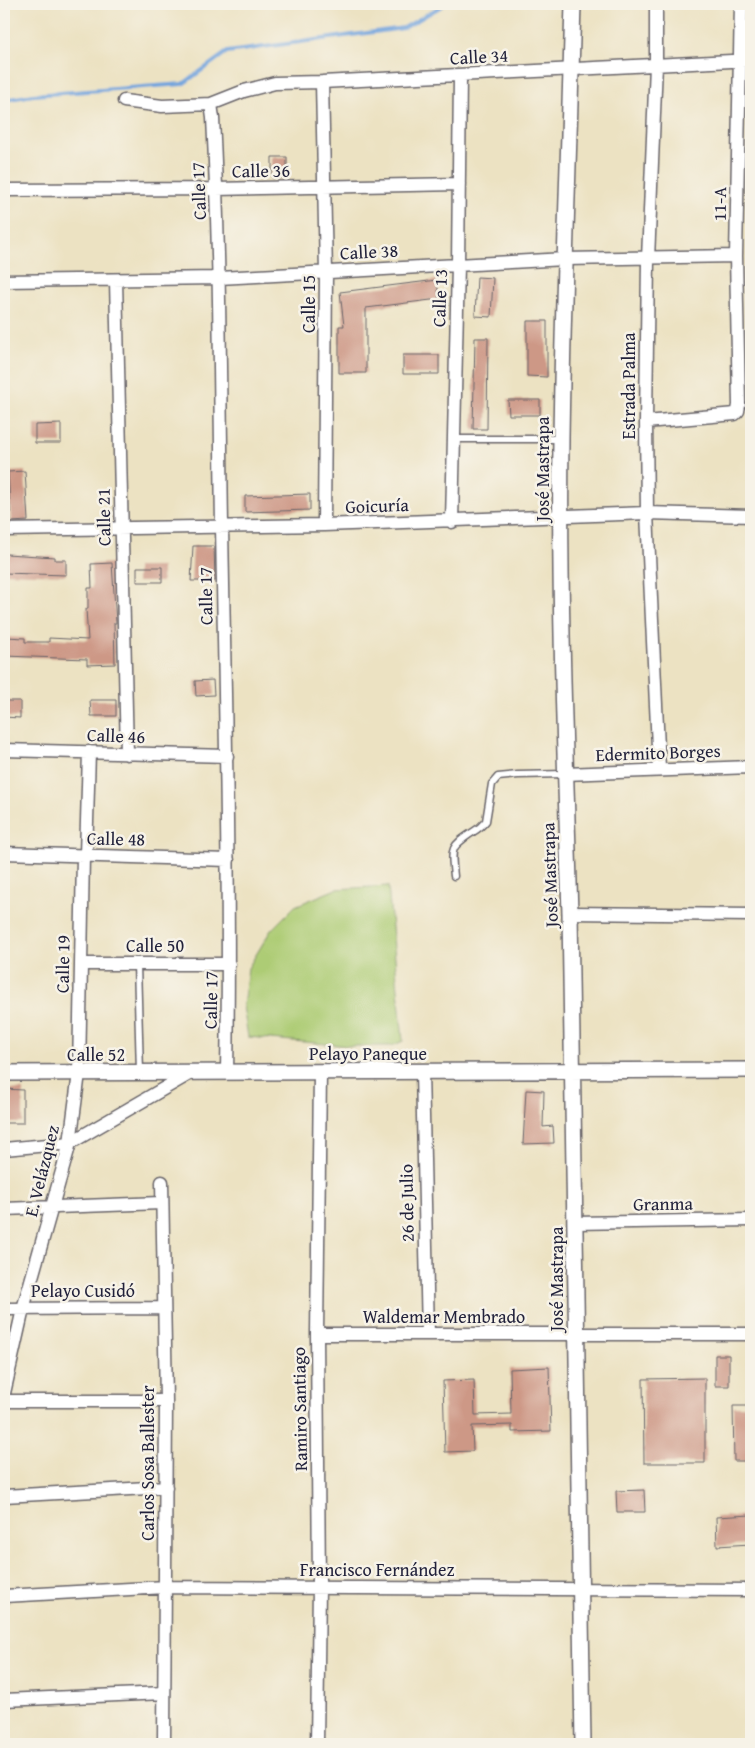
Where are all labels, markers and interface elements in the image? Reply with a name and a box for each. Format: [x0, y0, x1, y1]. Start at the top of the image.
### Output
street label: Calle 34 [449, 41, 509, 72]
street label: Calle 36 [232, 156, 290, 185]
street label: Calle 17 [184, 161, 213, 221]
street label: 11-A [706, 186, 733, 221]
street label: Calle 38 [339, 236, 399, 267]
street label: Calle 13 [425, 268, 454, 328]
street label: Calle 15 [295, 275, 322, 333]
street label: Estrada Palma [615, 332, 642, 439]
street label: José Mastrapa [529, 416, 556, 524]
street label: Calle 21 [89, 488, 118, 546]
street label: Goicuría [345, 491, 410, 520]
street label: Calle 17 [191, 567, 220, 625]
street label: Calle 46 [86, 721, 146, 750]
street label: Edermito Borges [595, 737, 721, 768]
street label: José Mastrapa [534, 822, 565, 930]
street label: Calle 48 [87, 824, 145, 853]
street label: Calle 50 [126, 932, 184, 959]
street label: Calle 19 [48, 935, 77, 993]
street label: Calle 17 [196, 971, 225, 1029]
street label: Pelayo Paneque [309, 1040, 427, 1067]
street label: Calle 52 [67, 1041, 125, 1068]
street label: E. Velázquez [17, 1122, 66, 1220]
street label: 26 de Julio [392, 1164, 421, 1242]
street label: Granma [633, 1189, 694, 1218]
street label: José Mastrapa [543, 1226, 570, 1334]
street label: Pelayo Cusidó [31, 1277, 135, 1304]
street label: Waldemar Membrado [363, 1303, 525, 1330]
street label: Ramiro Santiago [285, 1347, 314, 1471]
street label: Carlos Sosa Ballester [134, 1385, 161, 1541]
street label: Francisco Fernández [300, 1556, 454, 1583]

